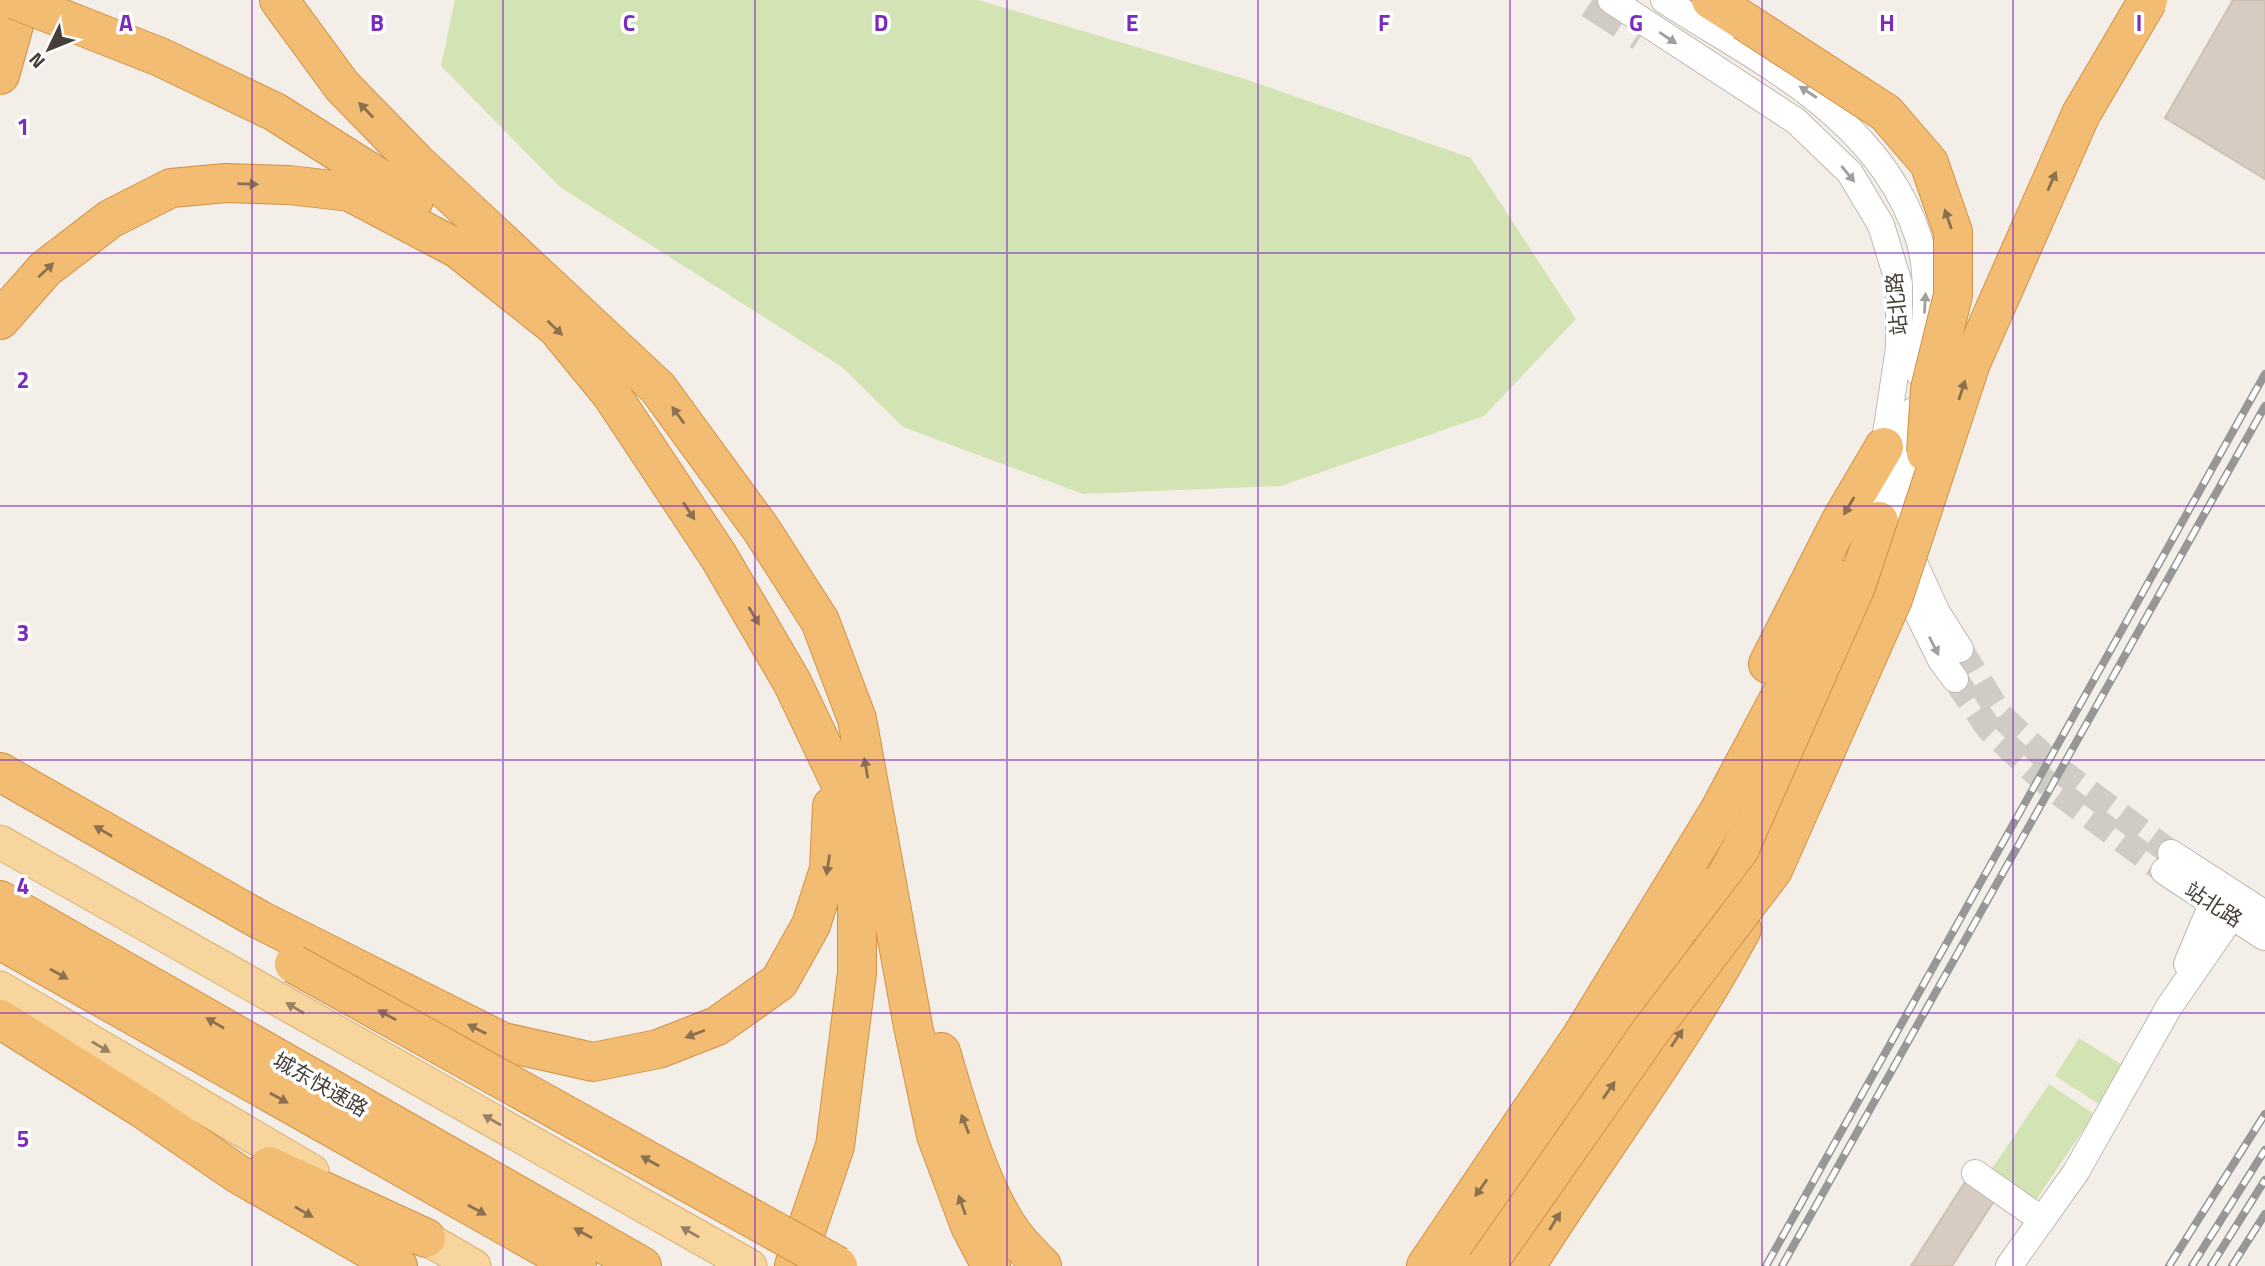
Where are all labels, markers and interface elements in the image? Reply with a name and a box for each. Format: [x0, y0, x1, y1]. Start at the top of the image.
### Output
text: A [119, 5, 133, 40]
text: B [370, 5, 384, 40]
text: C [623, 5, 635, 40]
text: D [874, 5, 888, 40]
text: E [1126, 5, 1138, 40]
text: F [1378, 5, 1390, 40]
text: G [1629, 5, 1643, 40]
text: H [1879, 5, 1895, 40]
text: I [2136, 5, 2142, 40]
north arrow [14, 14, 84, 84]
one-way arrow [1659, 31, 1677, 45]
text: N [21, 46, 51, 76]
one-way arrow [1799, 86, 1818, 99]
one-way arrow [358, 102, 374, 119]
text: 1 [17, 109, 29, 144]
one-way arrow [1841, 165, 1856, 183]
one-way arrow [2047, 170, 2058, 191]
one-way arrow [237, 178, 259, 189]
one-way arrow [1942, 209, 1953, 230]
one-way arrow [37, 262, 55, 278]
street label: 站北路 [1877, 271, 1915, 337]
one-way arrow [1920, 292, 1931, 314]
one-way arrow [546, 319, 563, 335]
text: 2 [17, 362, 29, 397]
one-way arrow [1957, 379, 1968, 400]
one-way arrow [671, 406, 685, 424]
one-way arrow [1843, 497, 1856, 516]
one-way arrow [683, 501, 696, 520]
one-way arrow [748, 607, 760, 626]
text: 3 [17, 615, 29, 650]
one-way arrow [1929, 636, 1940, 656]
one-way arrow [860, 757, 871, 779]
one-way arrow [93, 825, 112, 837]
one-way arrow [822, 854, 833, 876]
text: 4 [17, 868, 29, 903]
street label: 站北路 [2179, 873, 2249, 935]
one-way arrow [50, 968, 69, 980]
one-way arrow [285, 1002, 304, 1014]
one-way arrow [376, 1010, 396, 1022]
one-way arrow [205, 1017, 224, 1029]
one-way arrow [467, 1023, 487, 1034]
one-way arrow [685, 1029, 706, 1040]
one-way arrow [1670, 1029, 1684, 1047]
one-way arrow [92, 1041, 111, 1053]
street label: 城东快速路 [268, 1044, 374, 1124]
one-way arrow [1602, 1081, 1616, 1099]
one-way arrow [269, 1092, 289, 1104]
one-way arrow [483, 1114, 502, 1126]
one-way arrow [959, 1114, 970, 1135]
text: 5 [17, 1121, 29, 1156]
one-way arrow [640, 1155, 660, 1167]
one-way arrow [1474, 1179, 1488, 1197]
one-way arrow [956, 1194, 967, 1215]
one-way arrow [467, 1204, 487, 1216]
one-way arrow [294, 1206, 313, 1218]
one-way arrow [1548, 1211, 1561, 1230]
one-way arrow [681, 1226, 700, 1238]
one-way arrow [573, 1227, 592, 1239]

